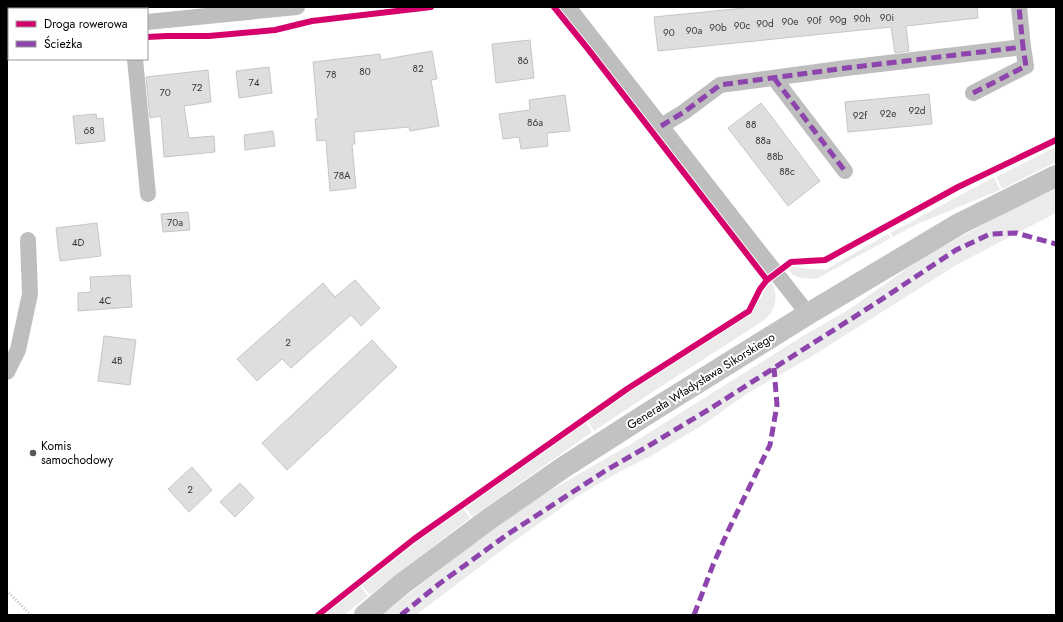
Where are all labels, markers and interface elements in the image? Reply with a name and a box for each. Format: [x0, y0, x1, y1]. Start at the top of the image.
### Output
legend [8, 8, 148, 60]
house number: 90i [880, 10, 894, 25]
house number: 90h [853, 11, 871, 26]
house number: 90g [829, 12, 847, 27]
house number: 90f [807, 13, 822, 28]
house number: 90e [782, 14, 798, 29]
text: Droga rowerowa [44, 15, 128, 33]
house number: 90d [756, 16, 774, 31]
house number: 90c [734, 18, 750, 33]
house number: 90b [709, 20, 727, 35]
house number: 90a [686, 23, 702, 38]
house number: 90 [663, 25, 675, 40]
text: Ścieżka [44, 35, 82, 53]
house number: 86 [517, 53, 529, 68]
house number: 82 [412, 61, 424, 76]
house number: 80 [359, 64, 371, 79]
house number: 78 [326, 67, 336, 82]
house number: 74 [248, 75, 260, 90]
house number: 72 [192, 80, 203, 95]
house number: 70 [159, 85, 171, 100]
house number: 92d [908, 103, 926, 118]
house number: 92e [880, 106, 896, 121]
house number: 92f [853, 108, 868, 123]
house number: 86a [527, 115, 543, 130]
house number: 88 [746, 117, 756, 132]
house number: 68 [83, 123, 95, 138]
house number: 88a [755, 133, 771, 148]
house number: 88b [767, 149, 784, 164]
house number: 88c [779, 164, 795, 179]
house number: 78A [333, 168, 351, 183]
house number: 70a [167, 215, 183, 230]
house number: 4D [72, 235, 85, 250]
house number: 4C [99, 293, 111, 308]
street label: Generała Władysława Sikorskiego [623, 328, 779, 434]
house number: 2 [285, 335, 291, 350]
house number: 4B [111, 353, 123, 368]
place label: Komis samochodowy [41, 437, 114, 469]
marker: Komis samochodowy [28, 448, 38, 458]
house number: 2 [187, 482, 193, 497]

